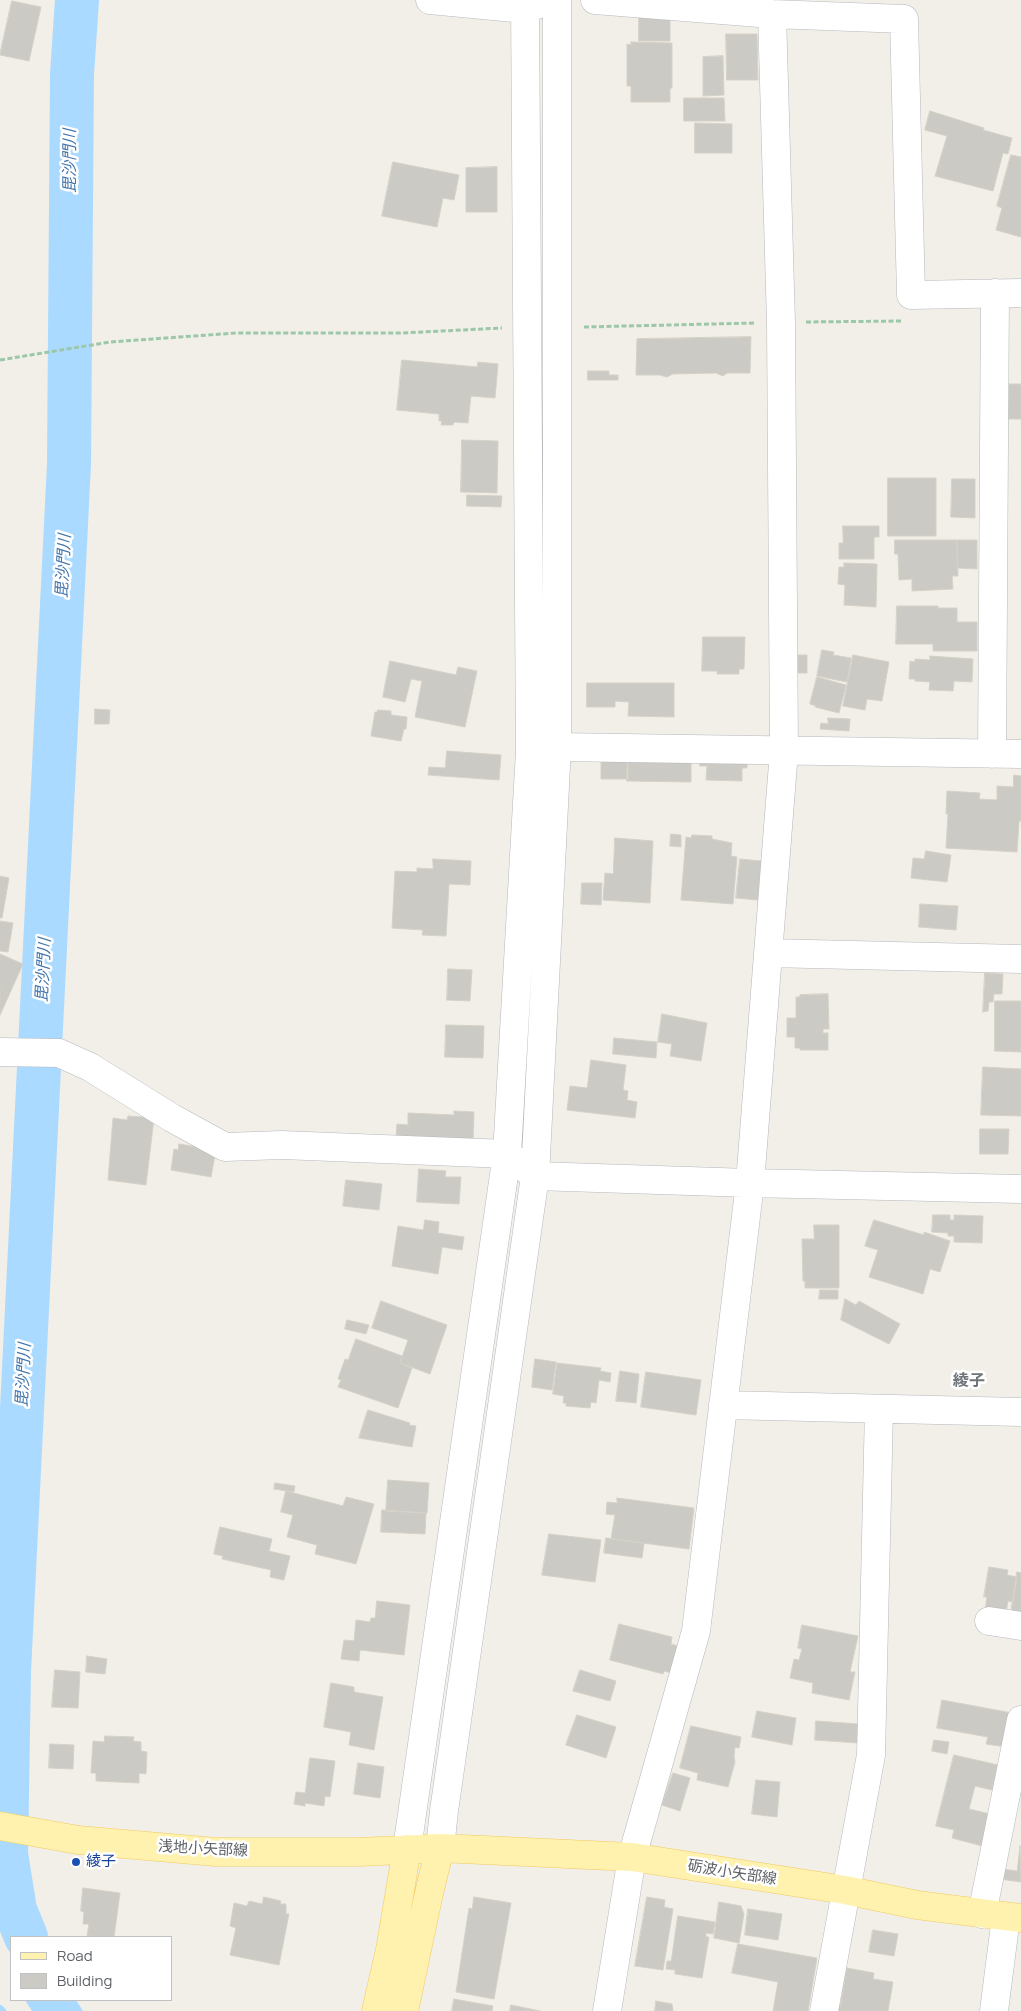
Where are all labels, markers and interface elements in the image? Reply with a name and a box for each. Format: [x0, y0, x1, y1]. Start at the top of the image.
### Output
water label: 毘沙門川 [61, 129, 81, 193]
water label: 毘沙門川 [53, 534, 75, 598]
water label: 毘沙門川 [33, 938, 55, 1002]
water label: 毘沙門川 [13, 1343, 35, 1407]
district label: 綾子 [953, 1372, 985, 1392]
street label: 浅地小矢部線 [158, 1838, 248, 1860]
place label: 綾子 [86, 1853, 116, 1871]
marker: 綾子 [70, 1856, 82, 1868]
street label: 砺波小矢部線 [686, 1857, 778, 1889]
legend [10, 1936, 172, 2001]
text: Road [57, 1945, 93, 1966]
text: Building [57, 1970, 112, 1991]

